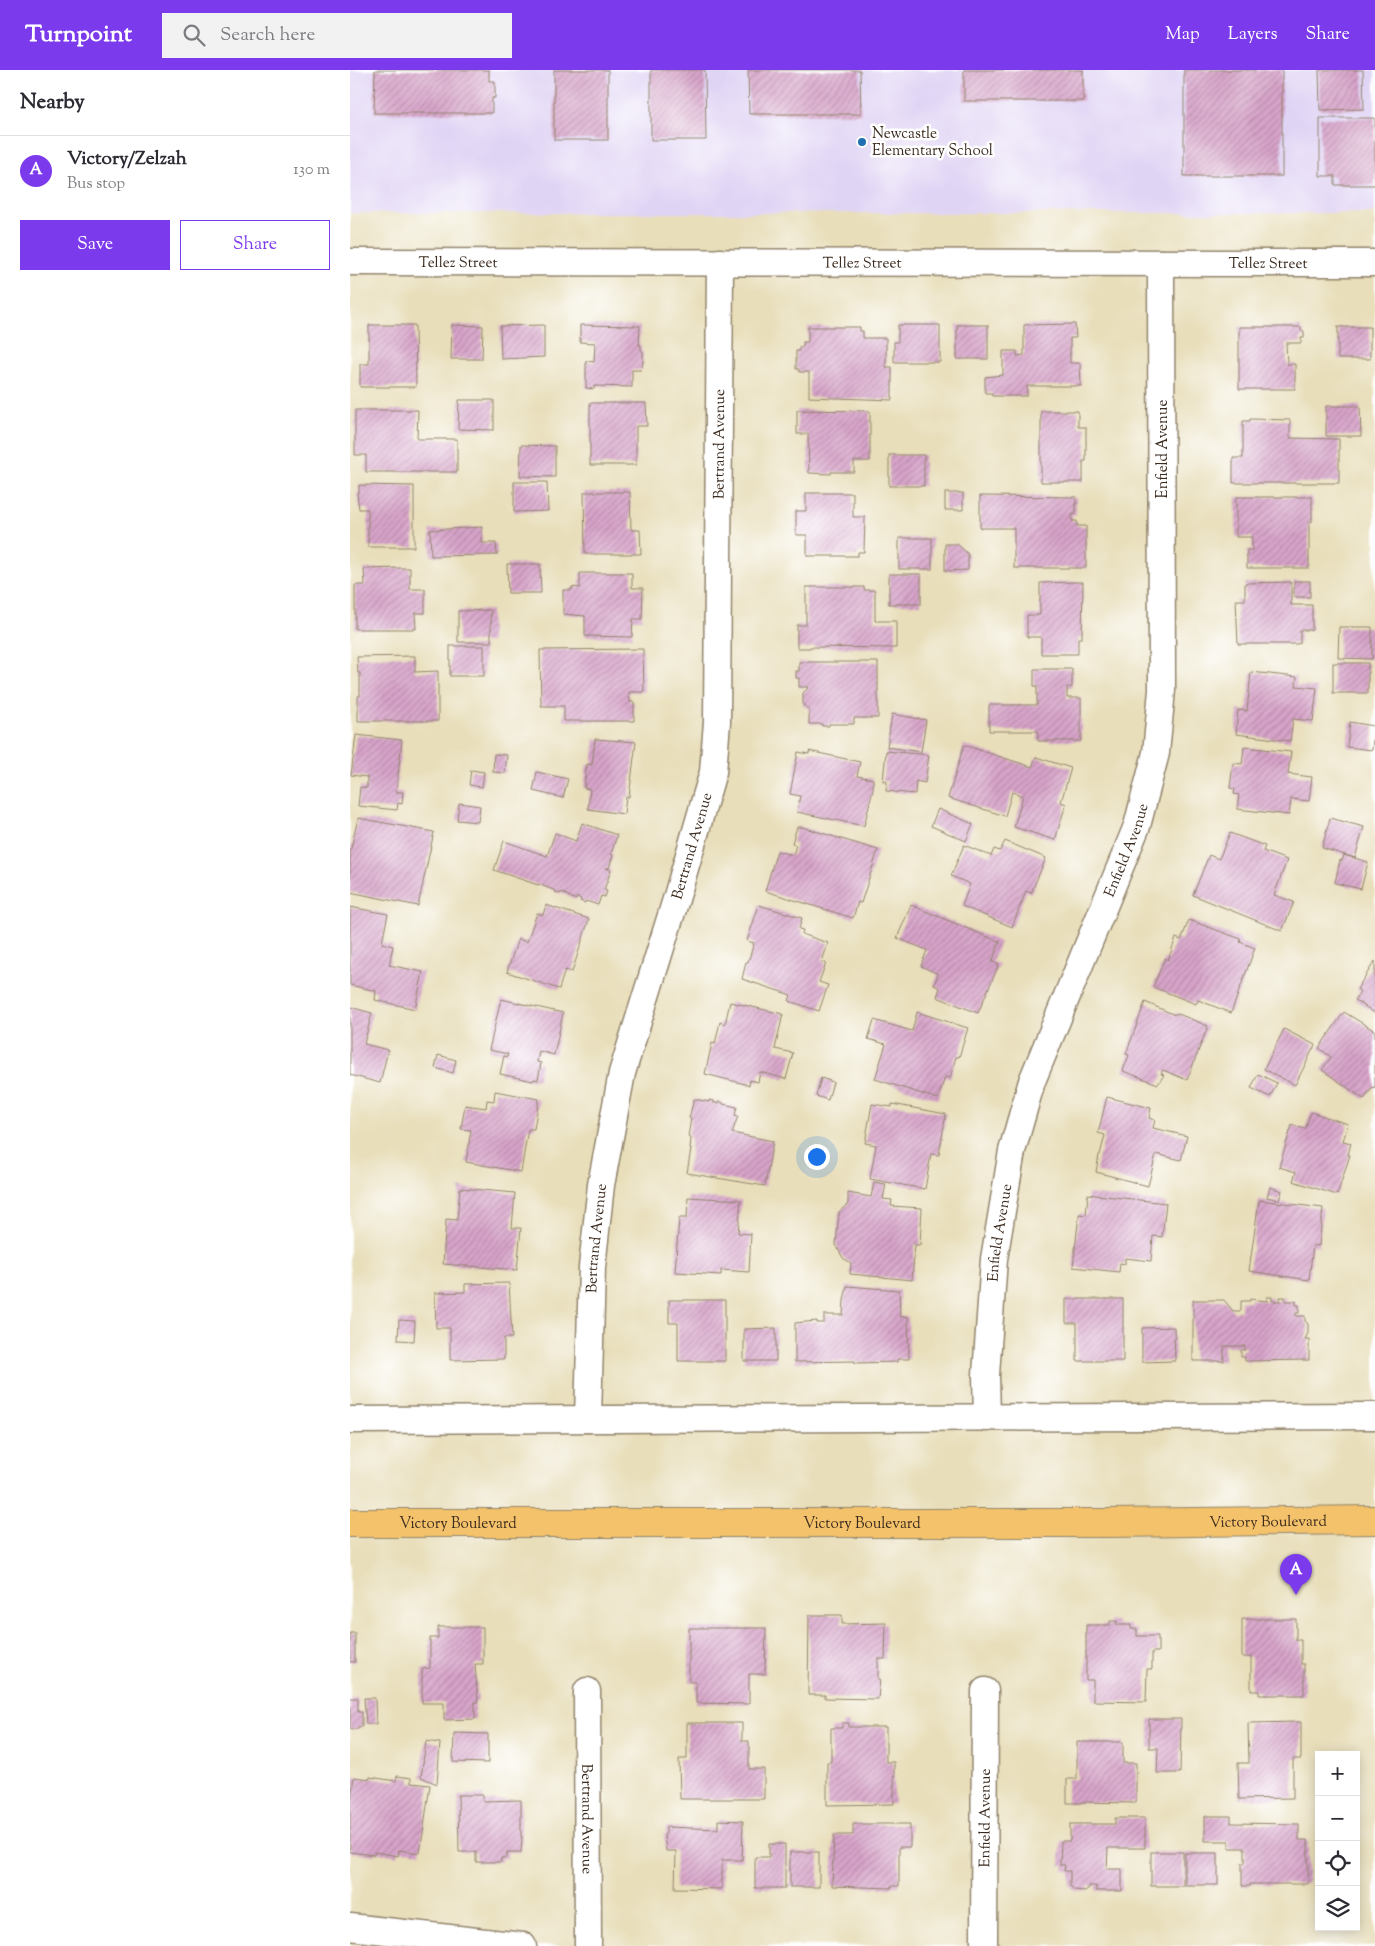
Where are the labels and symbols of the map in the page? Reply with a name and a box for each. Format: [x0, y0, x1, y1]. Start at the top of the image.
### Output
place label: Newcastle Elementary School [872, 124, 993, 162]
marker: Newcastle Elementary School [856, 136, 868, 148]
street label: Tellez Street [418, 253, 498, 274]
street label: Tellez Street [822, 253, 902, 275]
street label: Tellez Street [1228, 254, 1308, 275]
street label: Bertrand Avenue [709, 389, 731, 499]
street label: Enfield Avenue [1153, 400, 1174, 498]
street label: Bertrand Avenue [668, 790, 718, 902]
street label: Enfield Avenue [1100, 801, 1154, 901]
your location [804, 1144, 830, 1170]
street label: Bertrand Avenue [582, 1182, 613, 1294]
street label: Enfield Avenue [983, 1182, 1018, 1283]
street label: Victory Boulevard [1209, 1512, 1327, 1534]
street label: Victory Boulevard [399, 1514, 517, 1535]
street label: Victory Boulevard [803, 1514, 921, 1535]
pin: A [1280, 1554, 1312, 1595]
street label: Bertrand Avenue [575, 1764, 597, 1874]
street label: Enfield Avenue [975, 1769, 997, 1867]

